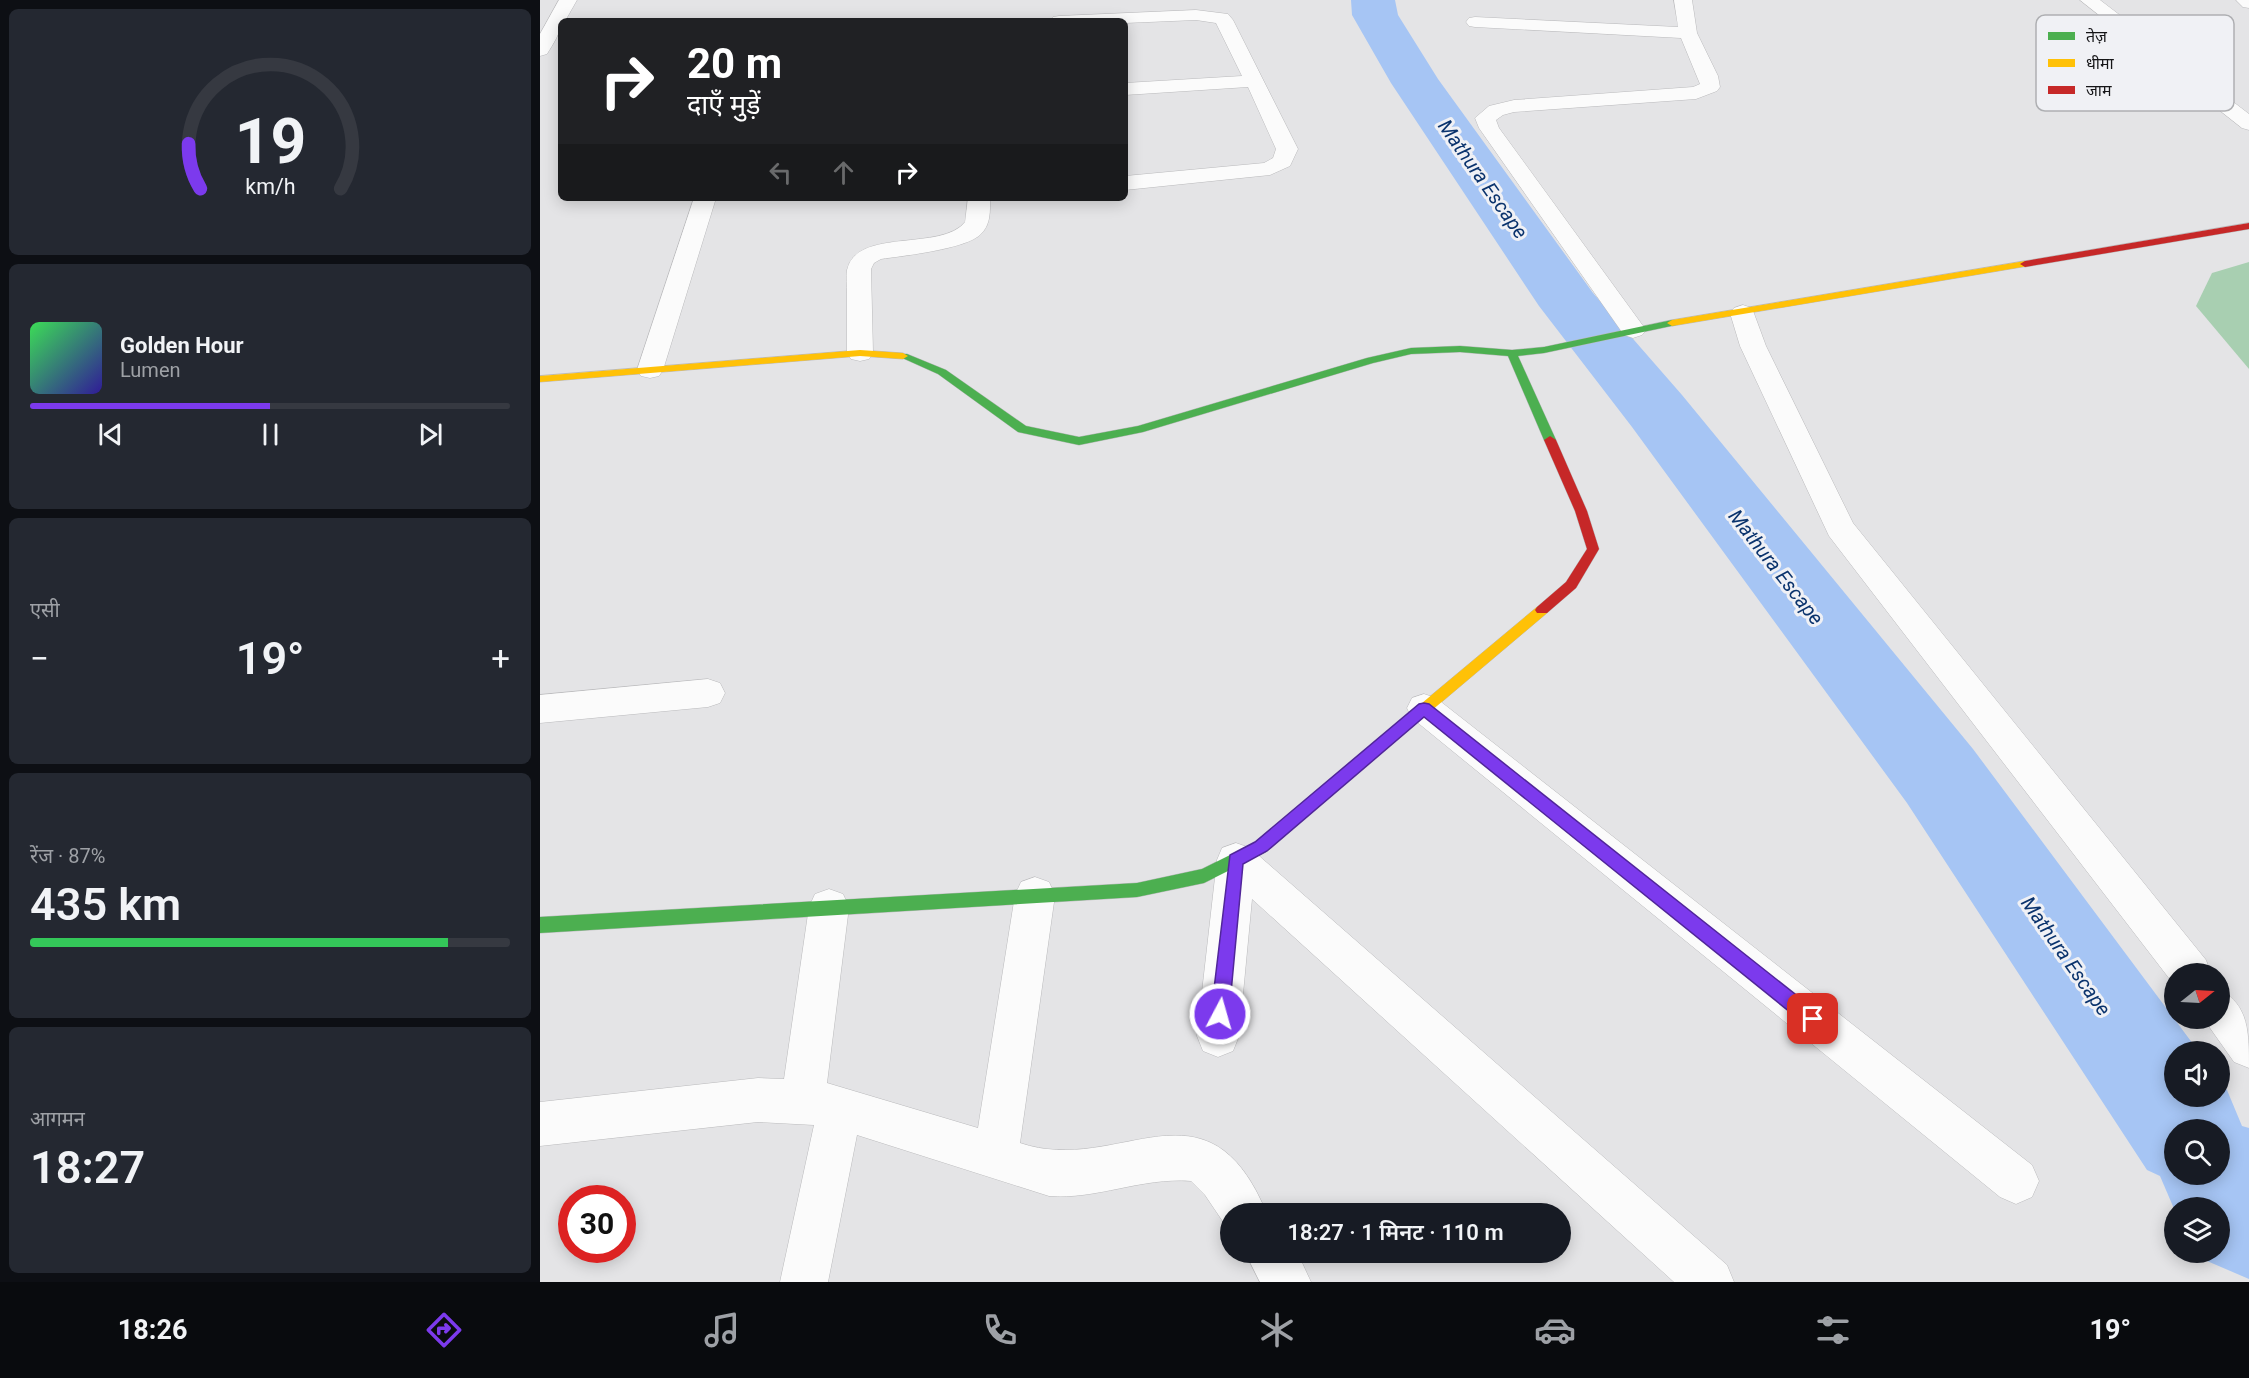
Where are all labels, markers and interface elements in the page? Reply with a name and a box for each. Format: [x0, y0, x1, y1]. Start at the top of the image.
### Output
legend [2036, 15, 2234, 111]
text: तेज़ [2086, 27, 2108, 46]
text: 20 m [687, 39, 782, 88]
icon: right [588, 42, 666, 120]
text: धीमा [2086, 54, 2115, 73]
text: जाम [2086, 81, 2112, 100]
text: दाएँ मुड़ें [687, 89, 761, 121]
text: 19 [234, 105, 306, 178]
water label: Mathura Escape [1433, 115, 1533, 243]
icon: left [764, 156, 797, 189]
icon: ahead [827, 156, 860, 189]
icon: right [890, 156, 923, 189]
text: km/h [245, 174, 295, 199]
text: Golden Hour [120, 333, 244, 358]
text: Lumen [120, 358, 181, 382]
icon: previous [94, 418, 127, 451]
icon: pause [254, 418, 287, 451]
icon: next [414, 418, 447, 451]
water label: Mathura Escape [1724, 505, 1828, 629]
text: एसी [30, 598, 60, 622]
text: 19° [236, 632, 304, 685]
text: − [30, 639, 49, 678]
text: + [491, 639, 510, 678]
text: रेंज · 87% [30, 844, 105, 868]
text: 435 km [30, 878, 181, 931]
water label: Mathura Escape [2016, 892, 2116, 1020]
north arrow [2164, 963, 2230, 1029]
map controls [2164, 963, 2230, 1263]
position arrow [1188, 982, 1252, 1046]
pin [1787, 993, 1838, 1044]
icon: arrive [1796, 1002, 1829, 1035]
button: sound [2164, 1041, 2230, 1107]
text: आगमन [30, 1107, 85, 1131]
button: search [2164, 1119, 2230, 1185]
text: 18:27 [30, 1141, 145, 1194]
speed limit sign: 30 [558, 1185, 636, 1263]
button: layers [2164, 1197, 2230, 1263]
text: 18:27 · 1 मिनट · 110 m [1288, 1220, 1504, 1245]
icon: directions [423, 1309, 465, 1351]
icon: music [701, 1309, 743, 1351]
icon: phone [979, 1309, 1021, 1351]
icon: climate [1256, 1309, 1298, 1351]
icon: car [1534, 1309, 1576, 1351]
icon: filters [1812, 1309, 1854, 1351]
text: 18:26 [118, 1314, 187, 1346]
text: 19° [2090, 1314, 2131, 1346]

